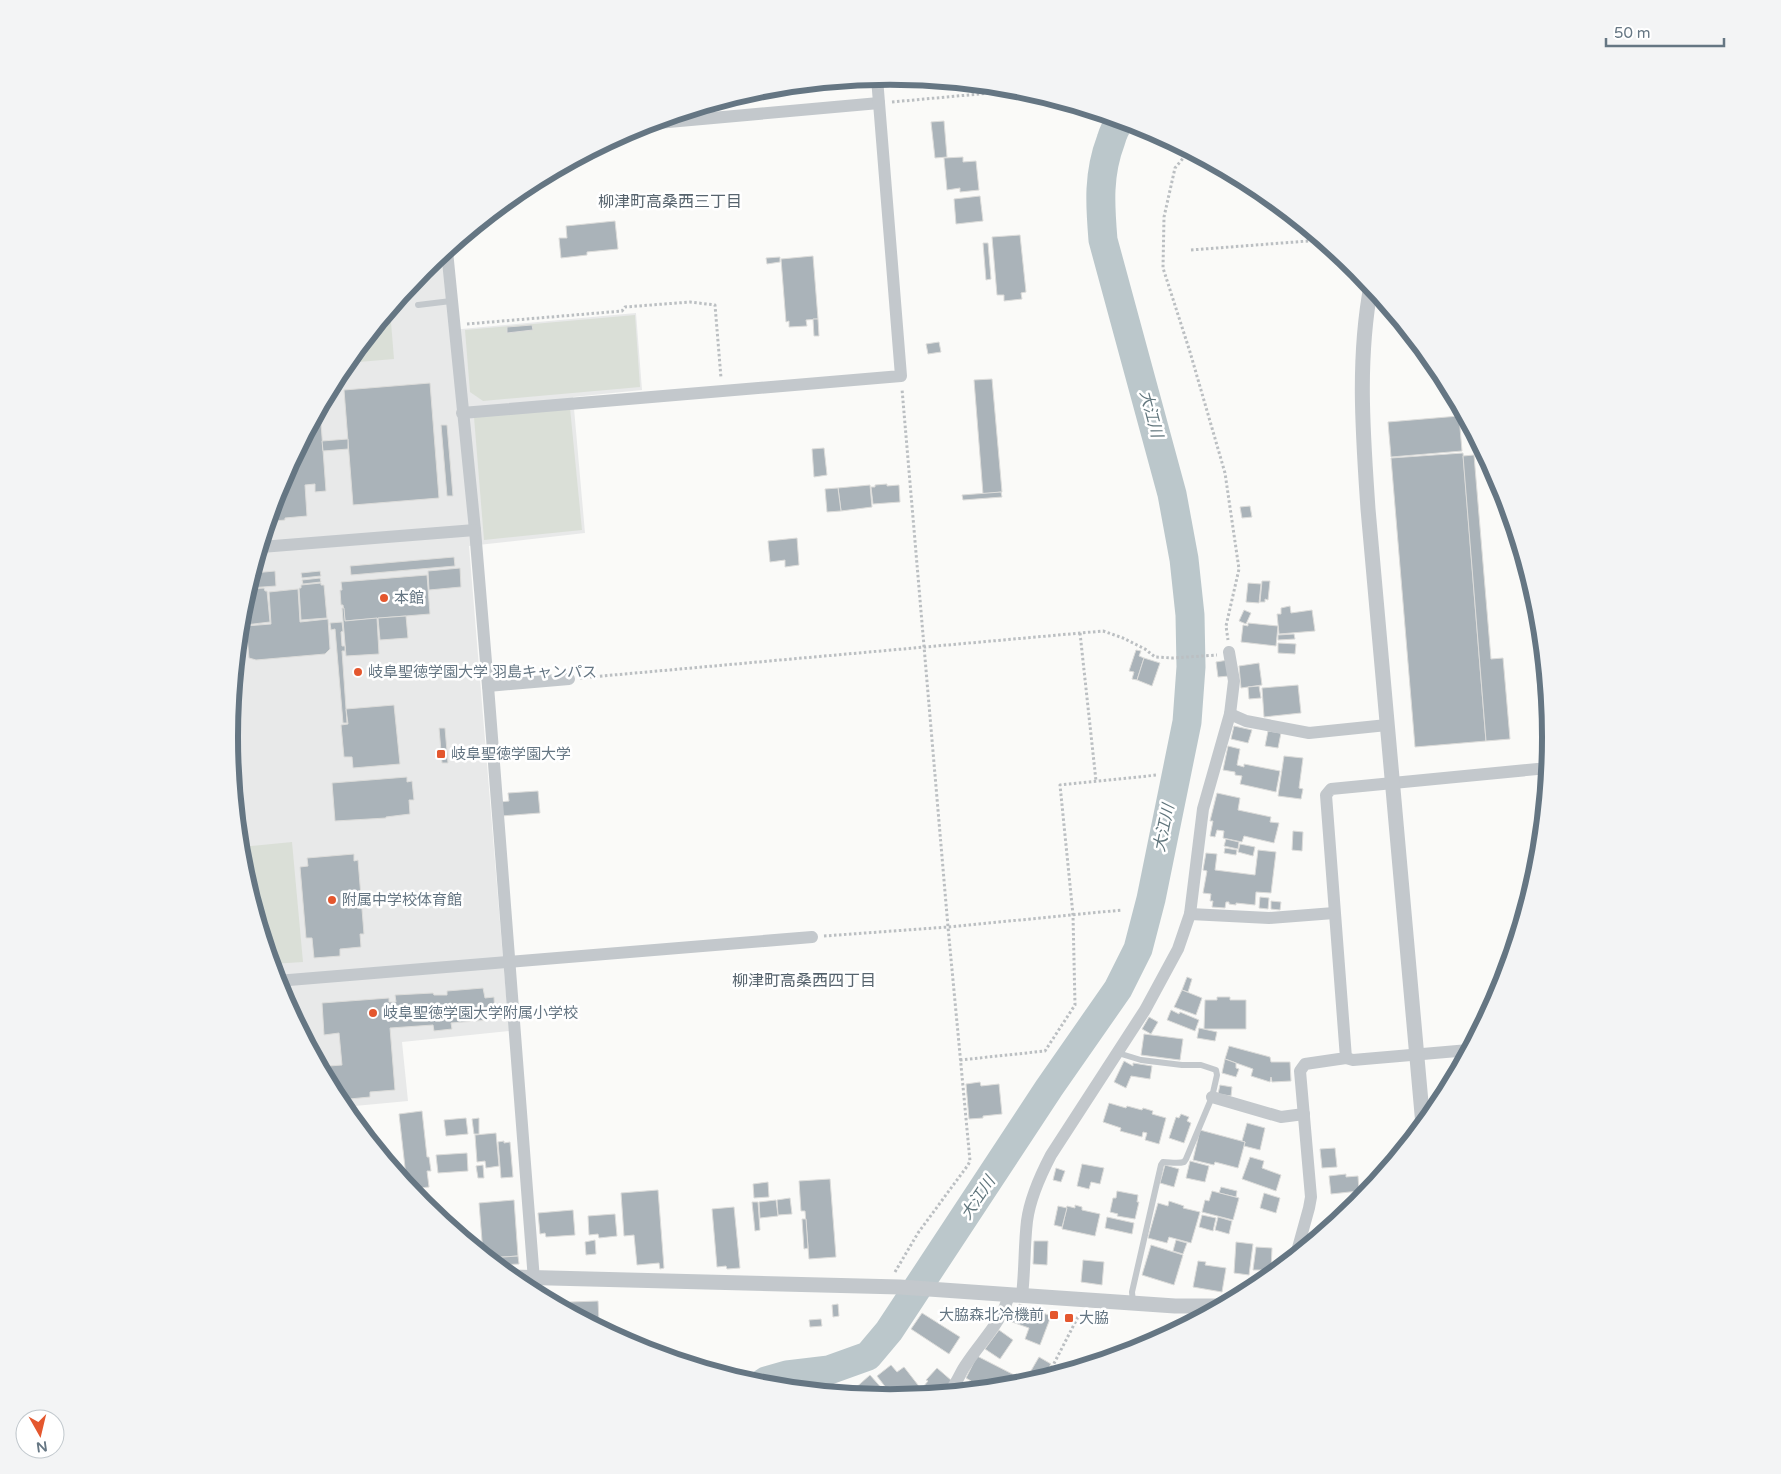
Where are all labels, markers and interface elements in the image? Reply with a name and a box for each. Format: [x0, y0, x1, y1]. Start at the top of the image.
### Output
scale bar [1606, 15, 1724, 47]
text: 50 m [1614, 24, 1651, 42]
district label: 柳津町高桑西三丁目 [598, 192, 742, 212]
water label: 大江川 [1135, 388, 1167, 442]
place label: 本館 [394, 589, 424, 607]
marker: 本館 [378, 592, 390, 604]
place label: 岐阜聖徳学園大学 羽島キャンパス [368, 663, 597, 681]
marker: 岐阜聖徳学園大学 羽島キャンパス [352, 666, 364, 678]
place label: 岐阜聖徳学園大学 [451, 745, 571, 763]
marker: 岐阜聖徳学園大学 [435, 748, 447, 760]
water label: 大江川 [1149, 800, 1179, 854]
place label: 附属中学校体育館 [342, 891, 462, 909]
marker: 附属中学校体育館 [326, 894, 338, 906]
district label: 柳津町高桑西四丁目 [732, 971, 876, 991]
place label: 岐阜聖徳学園大学附属小学校 [383, 1004, 578, 1022]
marker: 岐阜聖徳学園大学附属小学校 [367, 1007, 379, 1019]
water label: 大江川 [956, 1171, 1001, 1223]
place label: 大脇森北冷機前 [939, 1306, 1044, 1324]
marker: 大脇森北冷機前 [1048, 1309, 1060, 1321]
place label: 大脇 [1079, 1309, 1109, 1327]
marker: 大脇 [1063, 1312, 1075, 1324]
north arrow [15, 1409, 65, 1459]
text: N [35, 1437, 48, 1456]

